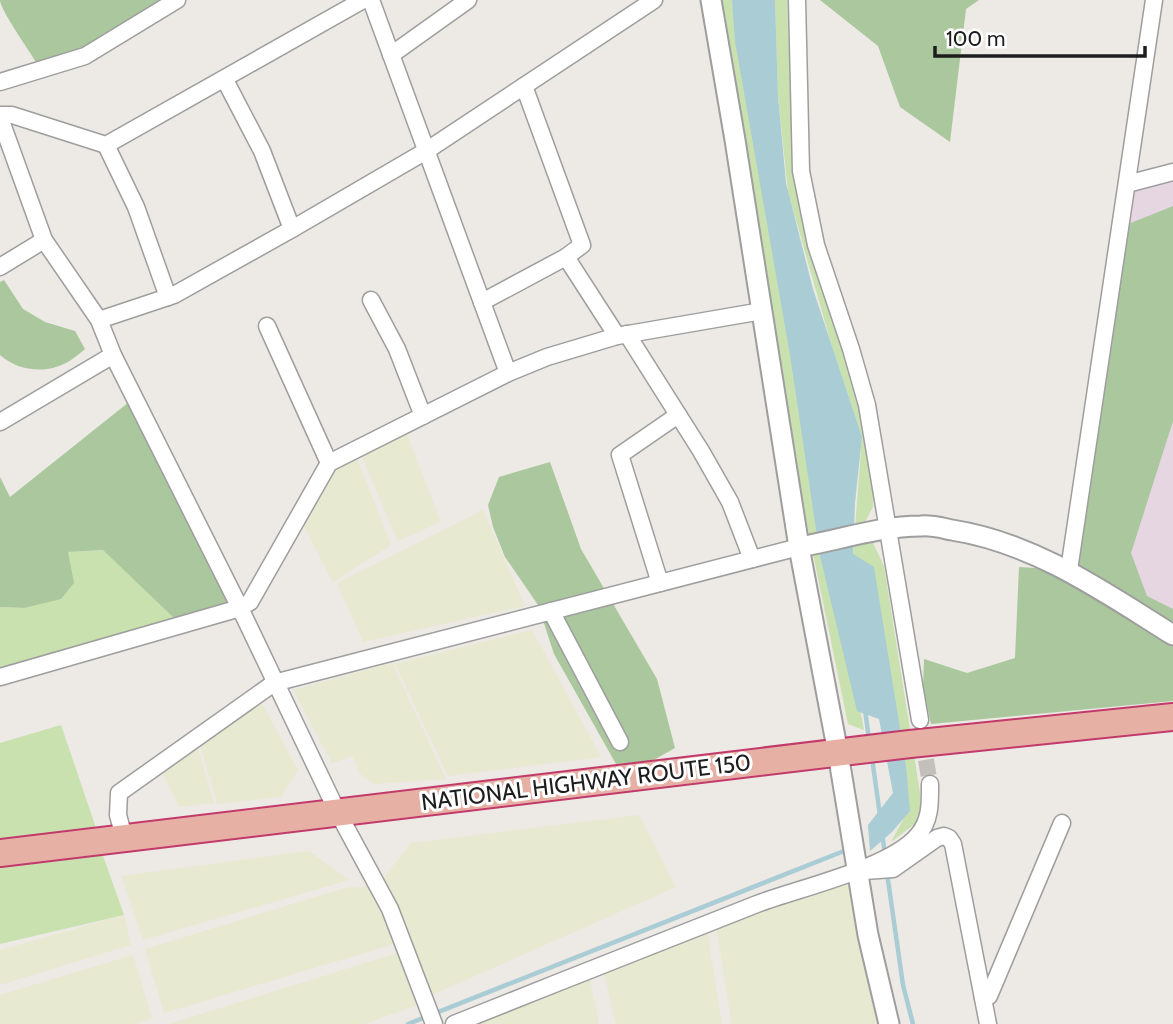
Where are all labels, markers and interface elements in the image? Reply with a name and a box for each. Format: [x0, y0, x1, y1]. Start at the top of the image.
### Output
scale bar [935, 14, 1145, 58]
text: 100 m [946, 26, 1005, 51]
street label: NATIONAL HIGHWAY ROUTE 150 [420, 748, 752, 816]

